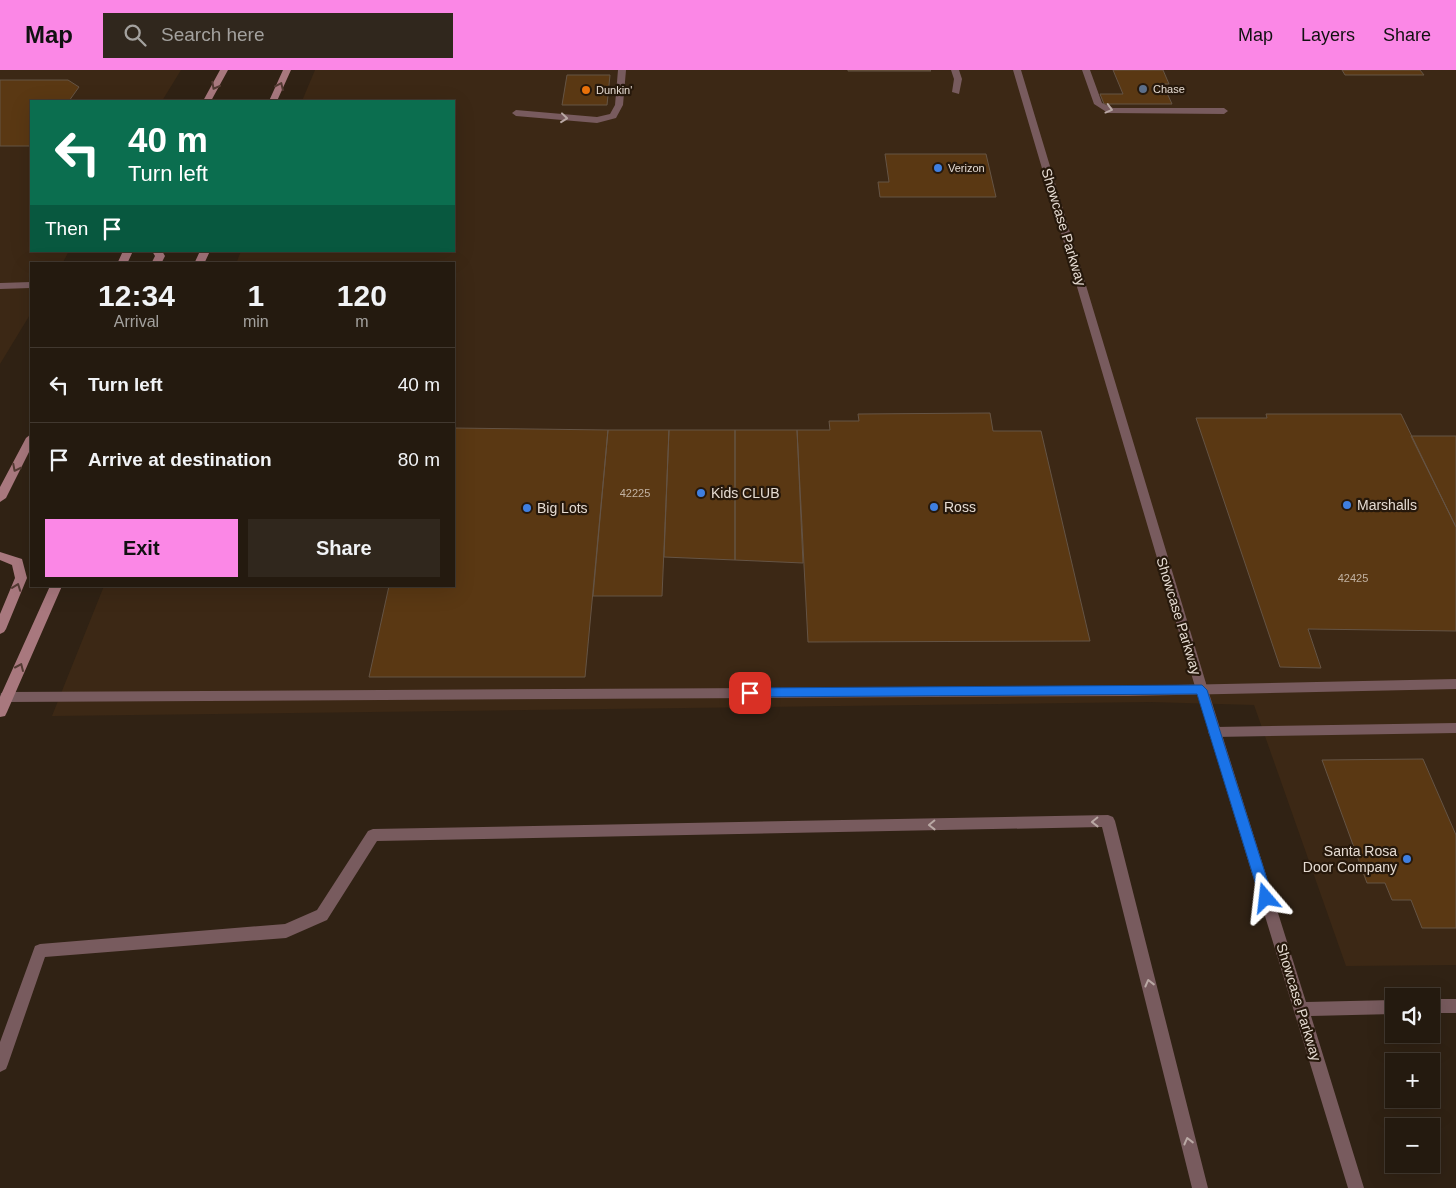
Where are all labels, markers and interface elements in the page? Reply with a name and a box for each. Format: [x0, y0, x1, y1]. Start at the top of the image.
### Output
search box [103, 13, 453, 58]
text: Map [25, 21, 73, 48]
icon: search [121, 21, 149, 49]
text: Search here [161, 24, 265, 45]
text: Map [1238, 25, 1273, 45]
text: Layers [1301, 25, 1355, 45]
text: Share [1383, 25, 1431, 45]
one-way arrow [211, 80, 221, 89]
one-way arrow [274, 82, 285, 91]
marker: Chase [1137, 83, 1149, 95]
place label: Chase [1153, 83, 1185, 95]
marker: Dunkin' [580, 84, 592, 96]
place label: Dunkin' [596, 84, 632, 96]
one-way arrow [1104, 103, 1113, 113]
one-way arrow [561, 112, 569, 123]
icon: left [45, 120, 110, 185]
text: 40 m [128, 120, 208, 159]
text: Turn left [128, 161, 208, 186]
marker: Verizon [932, 162, 944, 174]
place label: Verizon [948, 162, 985, 174]
street label: Showcase Parkway [1038, 166, 1090, 288]
icon: arrive [98, 215, 126, 243]
text: Then [45, 218, 88, 239]
text: 12:34 [98, 279, 175, 312]
text: 1 [247, 279, 264, 312]
text: 120 [337, 279, 387, 312]
text: Arrival [114, 313, 159, 330]
text: min [243, 313, 269, 330]
text: m [355, 313, 368, 330]
icon: left [45, 371, 73, 399]
text: Turn left [88, 374, 163, 395]
text: 40 m [398, 374, 440, 395]
icon: arrive [45, 446, 73, 474]
text: Arrive at destination [88, 449, 272, 470]
text: 80 m [398, 449, 440, 470]
one-way arrow [12, 463, 22, 472]
place label: Kids CLUB [711, 485, 779, 501]
house number: 42225 [620, 487, 650, 499]
marker: Kids CLUB [695, 487, 707, 499]
place label: Marshalls [1357, 497, 1417, 513]
place label: Ross [944, 499, 976, 515]
marker: Marshalls [1341, 499, 1353, 511]
place label: Big Lots [537, 500, 588, 516]
marker: Ross [928, 501, 940, 513]
marker: Big Lots [521, 502, 533, 514]
button: Exit [45, 519, 238, 577]
button: Share [248, 519, 440, 577]
street label: Showcase Parkway [1153, 555, 1205, 677]
house number: 42425 [1338, 572, 1368, 584]
one-way arrow [11, 584, 21, 592]
one-way arrow [13, 663, 24, 672]
pin [729, 672, 771, 714]
icon: arrive [736, 679, 764, 707]
one-way arrow [1091, 817, 1098, 827]
one-way arrow [928, 820, 936, 830]
place label: Santa Rosa Door Company [1303, 843, 1397, 875]
marker: Santa Rosa Door Company [1401, 853, 1413, 865]
position arrow [1239, 871, 1291, 923]
street label: Showcase Parkway [1273, 941, 1325, 1063]
one-way arrow [1144, 980, 1154, 988]
map controls [1385, 988, 1440, 1173]
button: sound [1385, 988, 1440, 1043]
button: + [1385, 1053, 1440, 1108]
button: − [1385, 1118, 1440, 1173]
one-way arrow [1183, 1136, 1194, 1145]

